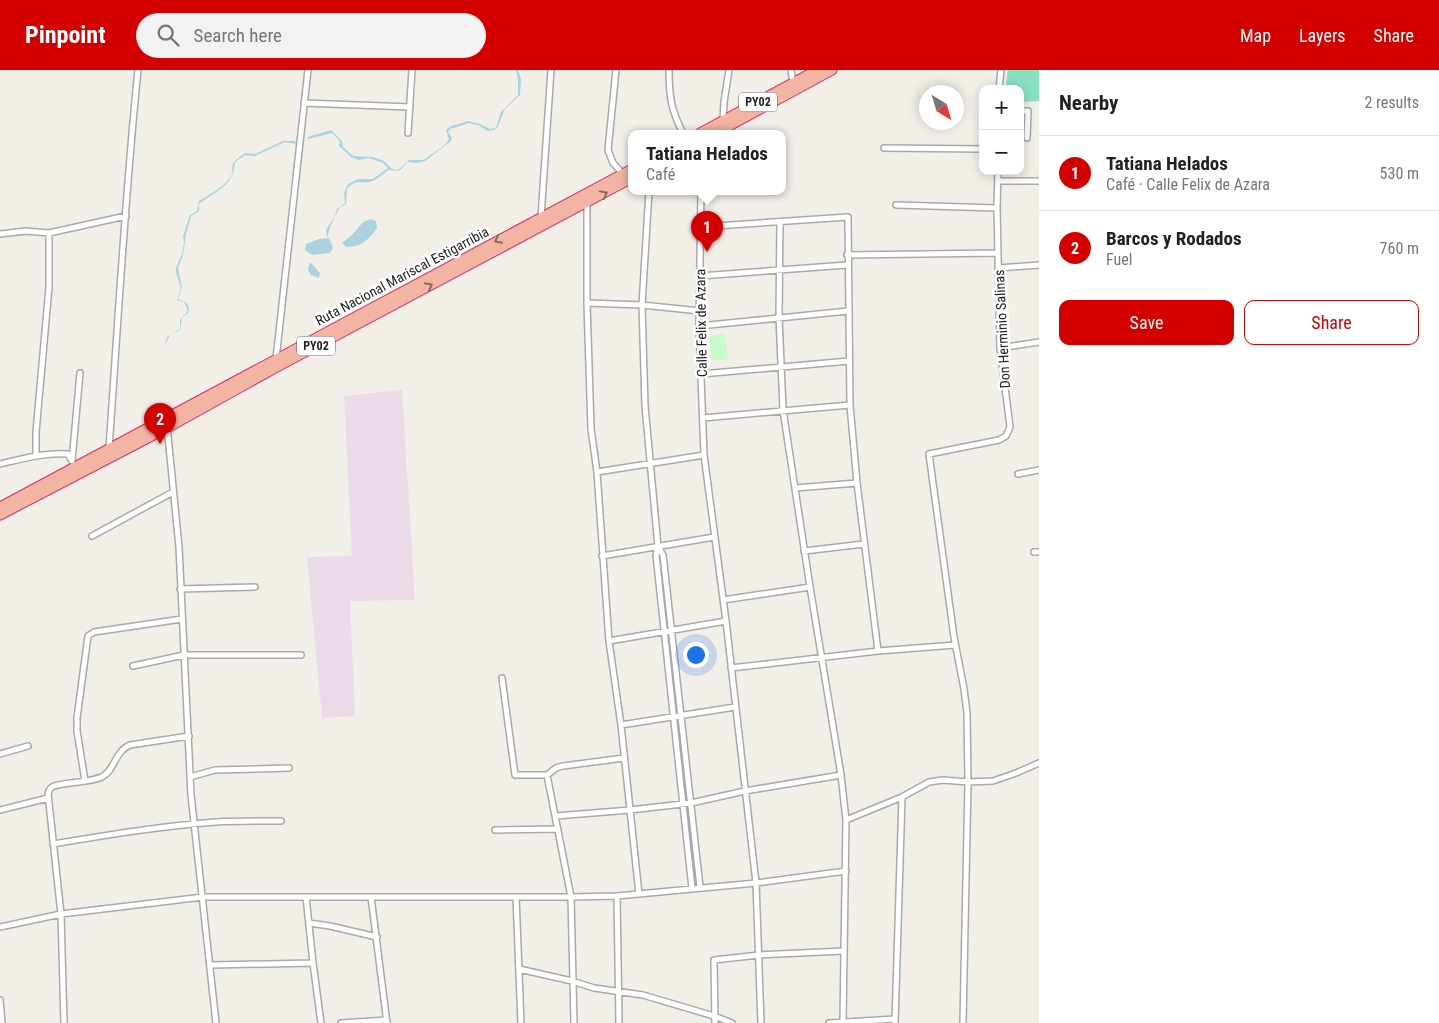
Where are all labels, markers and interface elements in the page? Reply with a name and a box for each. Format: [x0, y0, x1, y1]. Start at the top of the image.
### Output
search box [136, 13, 486, 58]
text: Pinpoint [25, 21, 106, 49]
icon: search [154, 21, 182, 49]
text: Search here [194, 24, 282, 47]
text: Map [1240, 25, 1271, 46]
text: Layers [1299, 25, 1346, 46]
text: Share [1374, 25, 1414, 46]
north arrow [919, 85, 964, 130]
map controls [979, 85, 1024, 175]
button: + [979, 85, 1024, 130]
text: Nearby [1059, 91, 1118, 115]
road number: PY02 [739, 92, 777, 112]
text: 2 results [1364, 93, 1419, 112]
popup [628, 130, 786, 195]
button: − [979, 130, 1024, 175]
text: Tatiana Helados [646, 142, 768, 165]
text: Tatiana Helados [1106, 152, 1228, 175]
text: 1 [1071, 164, 1079, 183]
text: 530 m [1380, 164, 1419, 183]
text: Café [646, 165, 675, 184]
text: Café · Calle Felix de Azara [1106, 175, 1270, 194]
one-way arrow [598, 190, 607, 200]
pin: 1 [691, 211, 723, 252]
street label: Ruta Nacional Mariscal Estigarribia [313, 223, 491, 329]
text: Barcos y Rodados [1106, 227, 1242, 250]
one-way arrow [495, 234, 504, 244]
text: 2 [1071, 239, 1079, 258]
text: 760 m [1380, 239, 1419, 258]
text: Fuel [1106, 250, 1132, 269]
street label: Calle Felix de Azara [692, 269, 710, 377]
street label: Don Herminio Salinas [991, 269, 1013, 389]
one-way arrow [424, 282, 433, 292]
button: Save [1059, 300, 1234, 345]
button: Share [1244, 300, 1419, 345]
road number: PY02 [297, 336, 335, 356]
pin: 2 [144, 403, 176, 444]
your location [683, 642, 709, 668]

